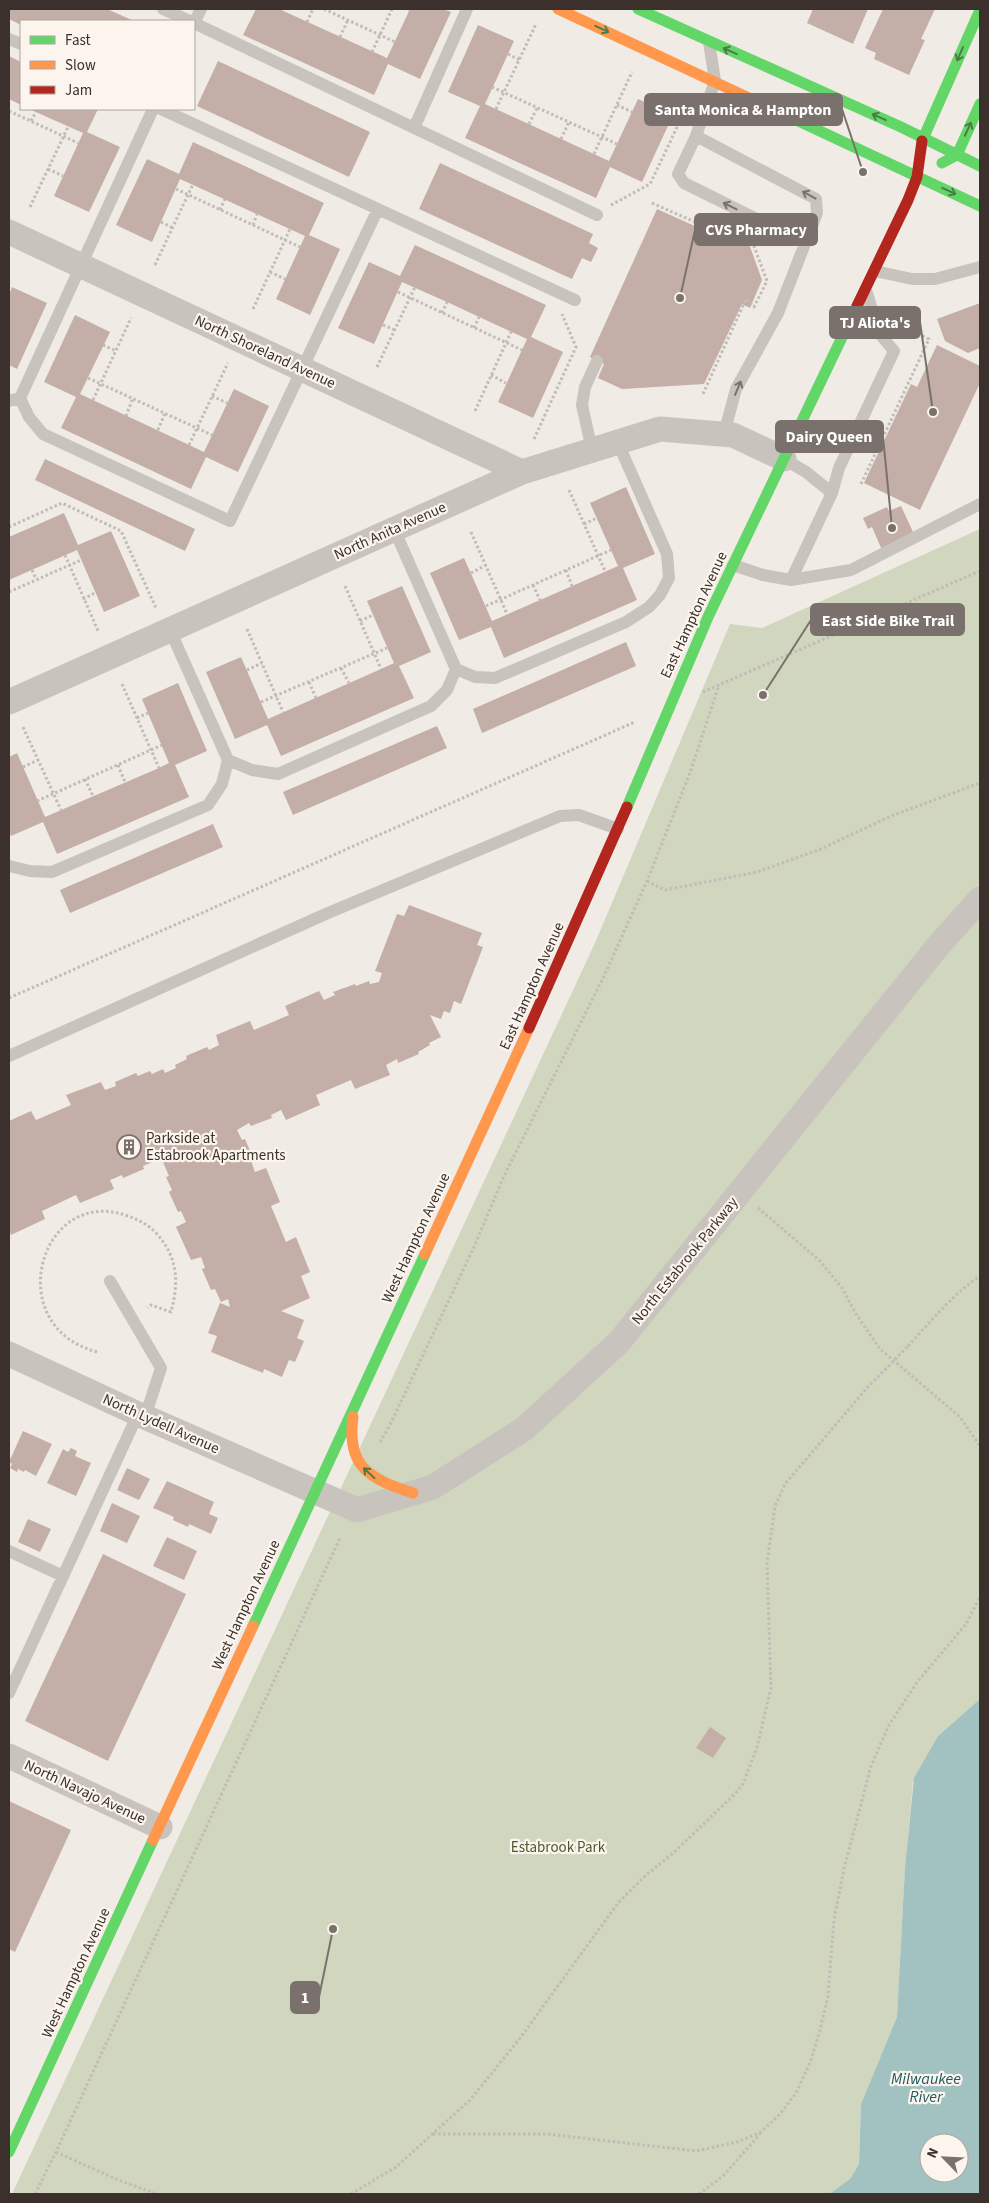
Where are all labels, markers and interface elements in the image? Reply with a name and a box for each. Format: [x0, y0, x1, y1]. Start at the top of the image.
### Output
legend [20, 20, 195, 110]
one-way arrow [594, 25, 609, 35]
text: Fast [65, 30, 91, 51]
one-way arrow [723, 46, 738, 56]
one-way arrow [955, 46, 964, 61]
text: Slow [65, 55, 96, 76]
text: Jam [65, 80, 92, 101]
callout: Santa Monica & Hampton [645, 94, 842, 125]
text: Santa Monica & Hampton [655, 99, 831, 121]
one-way arrow [872, 111, 887, 121]
one-way arrow [964, 122, 973, 137]
one-way arrow [941, 187, 956, 197]
one-way arrow [801, 190, 816, 200]
one-way arrow [723, 201, 738, 210]
callout: CVS Pharmacy [695, 214, 817, 245]
text: CVS Pharmacy [705, 219, 807, 241]
callout: TJ Aliota's [830, 307, 920, 338]
street label: North Shoreland Avenue [191, 310, 339, 394]
text: TJ Aliota's [840, 312, 910, 334]
one-way arrow [733, 381, 743, 396]
callout: Dairy Queen [776, 421, 883, 452]
text: Dairy Queen [786, 426, 872, 448]
street label: North Anita Avenue [331, 497, 449, 565]
street label: East Hampton Avenue [655, 548, 733, 682]
callout: East Side Bike Trail [811, 604, 964, 635]
text: East Side Bike Trail [822, 610, 955, 632]
street label: East Hampton Avenue [494, 919, 570, 1053]
place label: Parkside at Estabrook Apartments [146, 1128, 286, 1166]
building icon: Parkside at Estabrook Apartments [116, 1134, 142, 1160]
street label: West Hampton Avenue [377, 1169, 455, 1307]
street label: North Estabrook Parkway [627, 1193, 743, 1329]
street label: North Lydell Avenue [99, 1389, 223, 1459]
one-way arrow [363, 1467, 376, 1479]
street label: West Hampton Avenue [207, 1536, 285, 1674]
street label: North Navajo Avenue [21, 1755, 149, 1829]
park label: Estabrook Park [511, 1837, 606, 1858]
street label: West Hampton Avenue [37, 1904, 115, 2042]
callout: 1 [291, 1982, 319, 2013]
text: 1 [301, 1987, 309, 2009]
water label: Milwaukee River [891, 2068, 961, 2108]
north arrow [919, 2133, 969, 2183]
text: N [922, 2145, 944, 2161]

